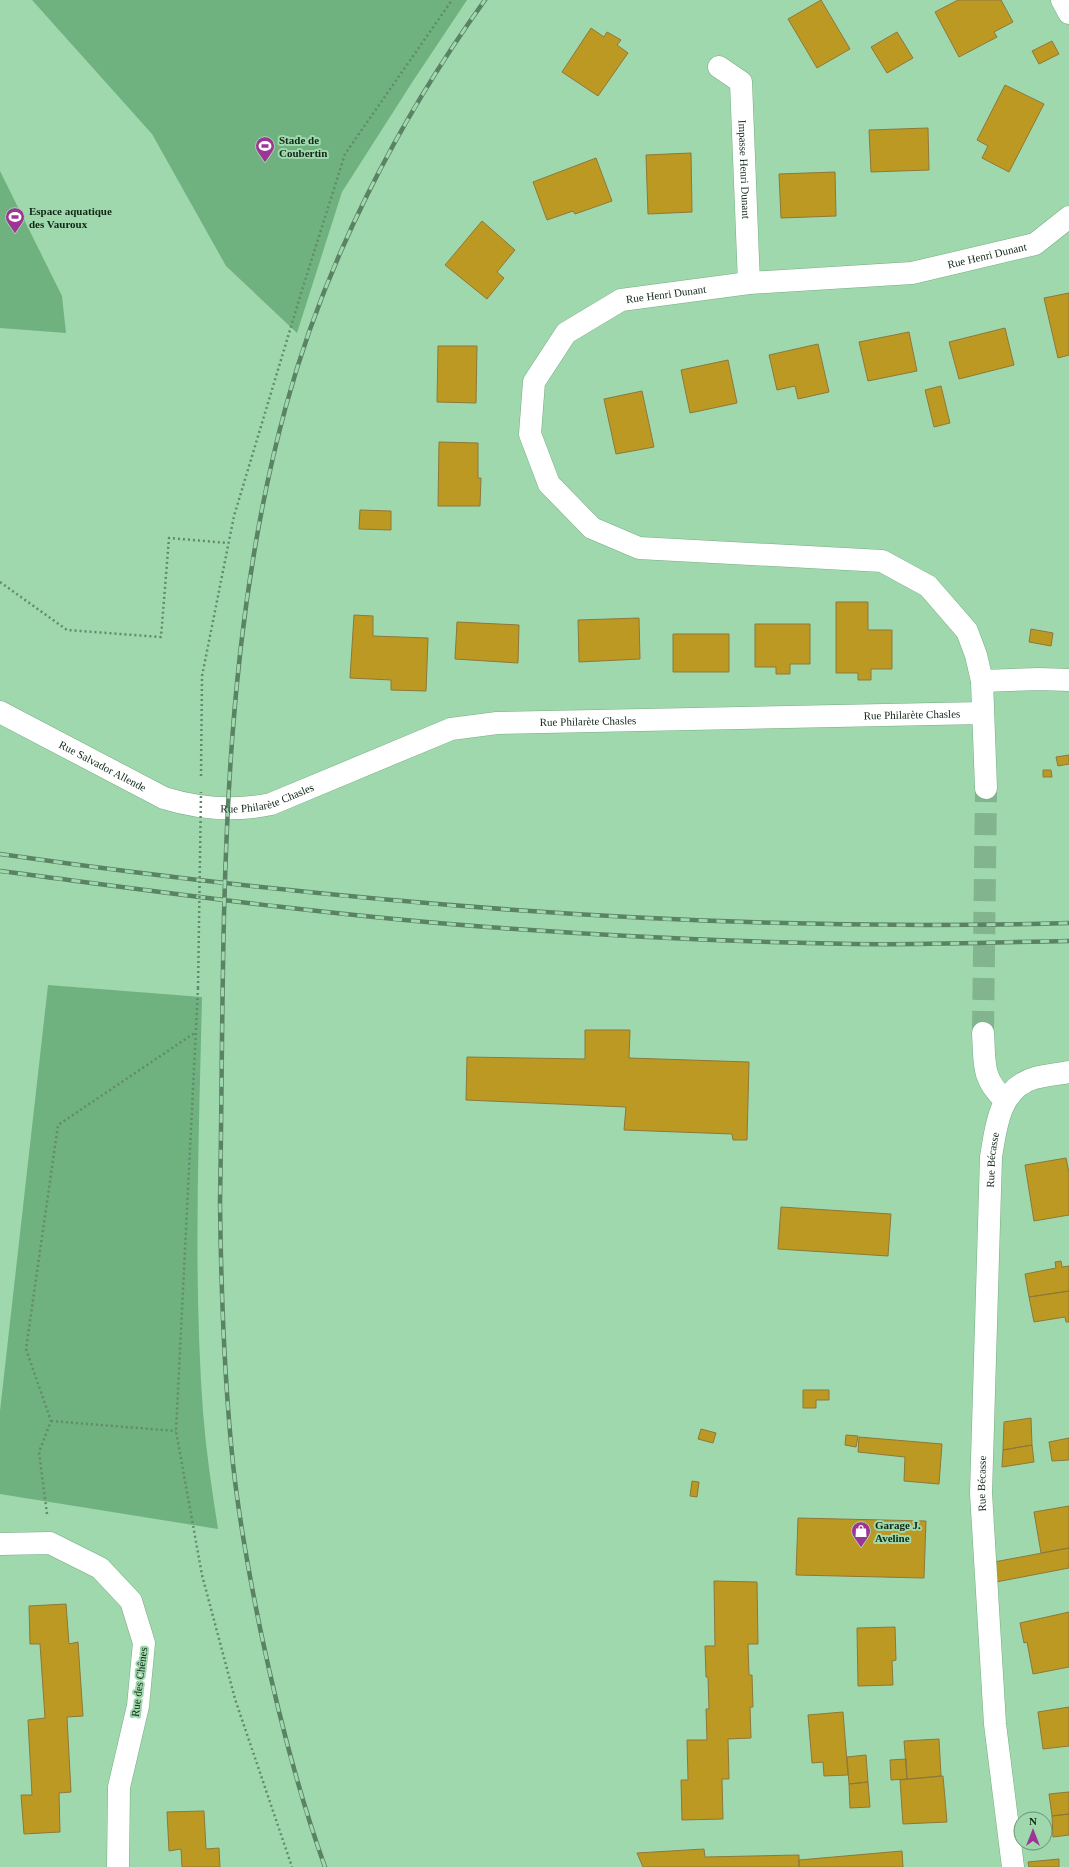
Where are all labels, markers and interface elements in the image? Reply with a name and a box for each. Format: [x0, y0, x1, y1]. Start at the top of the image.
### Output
street label: Impasse Henri Dunant [737, 120, 752, 219]
place label: Stade de Coubertin [279, 134, 327, 159]
sports icon: Stade de Coubertin [254, 135, 276, 163]
place label: Espace aquatique des Vauroux [29, 205, 112, 230]
sports icon: Espace aquatique des Vauroux [4, 206, 26, 234]
street label: Rue Henri Dunant [946, 240, 1028, 270]
street label: Rue Henri Dunant [625, 283, 707, 305]
street label: Rue Philarète Chasles [864, 707, 960, 721]
street label: Rue Philarète Chasles [540, 714, 636, 728]
street label: Rue Salvador Allende [57, 738, 148, 794]
street label: Rue Philarète Chasles [220, 781, 316, 815]
street label: Rue Bécasse [984, 1131, 1001, 1188]
street label: Rue Bécasse [975, 1455, 988, 1512]
place label: Garage J. Aveline [875, 1519, 921, 1544]
shop icon: Garage J. Aveline [850, 1520, 872, 1548]
street label: Rue des Chênes [129, 1646, 149, 1718]
north arrow [1013, 1811, 1053, 1851]
text: N [1029, 1815, 1037, 1827]

